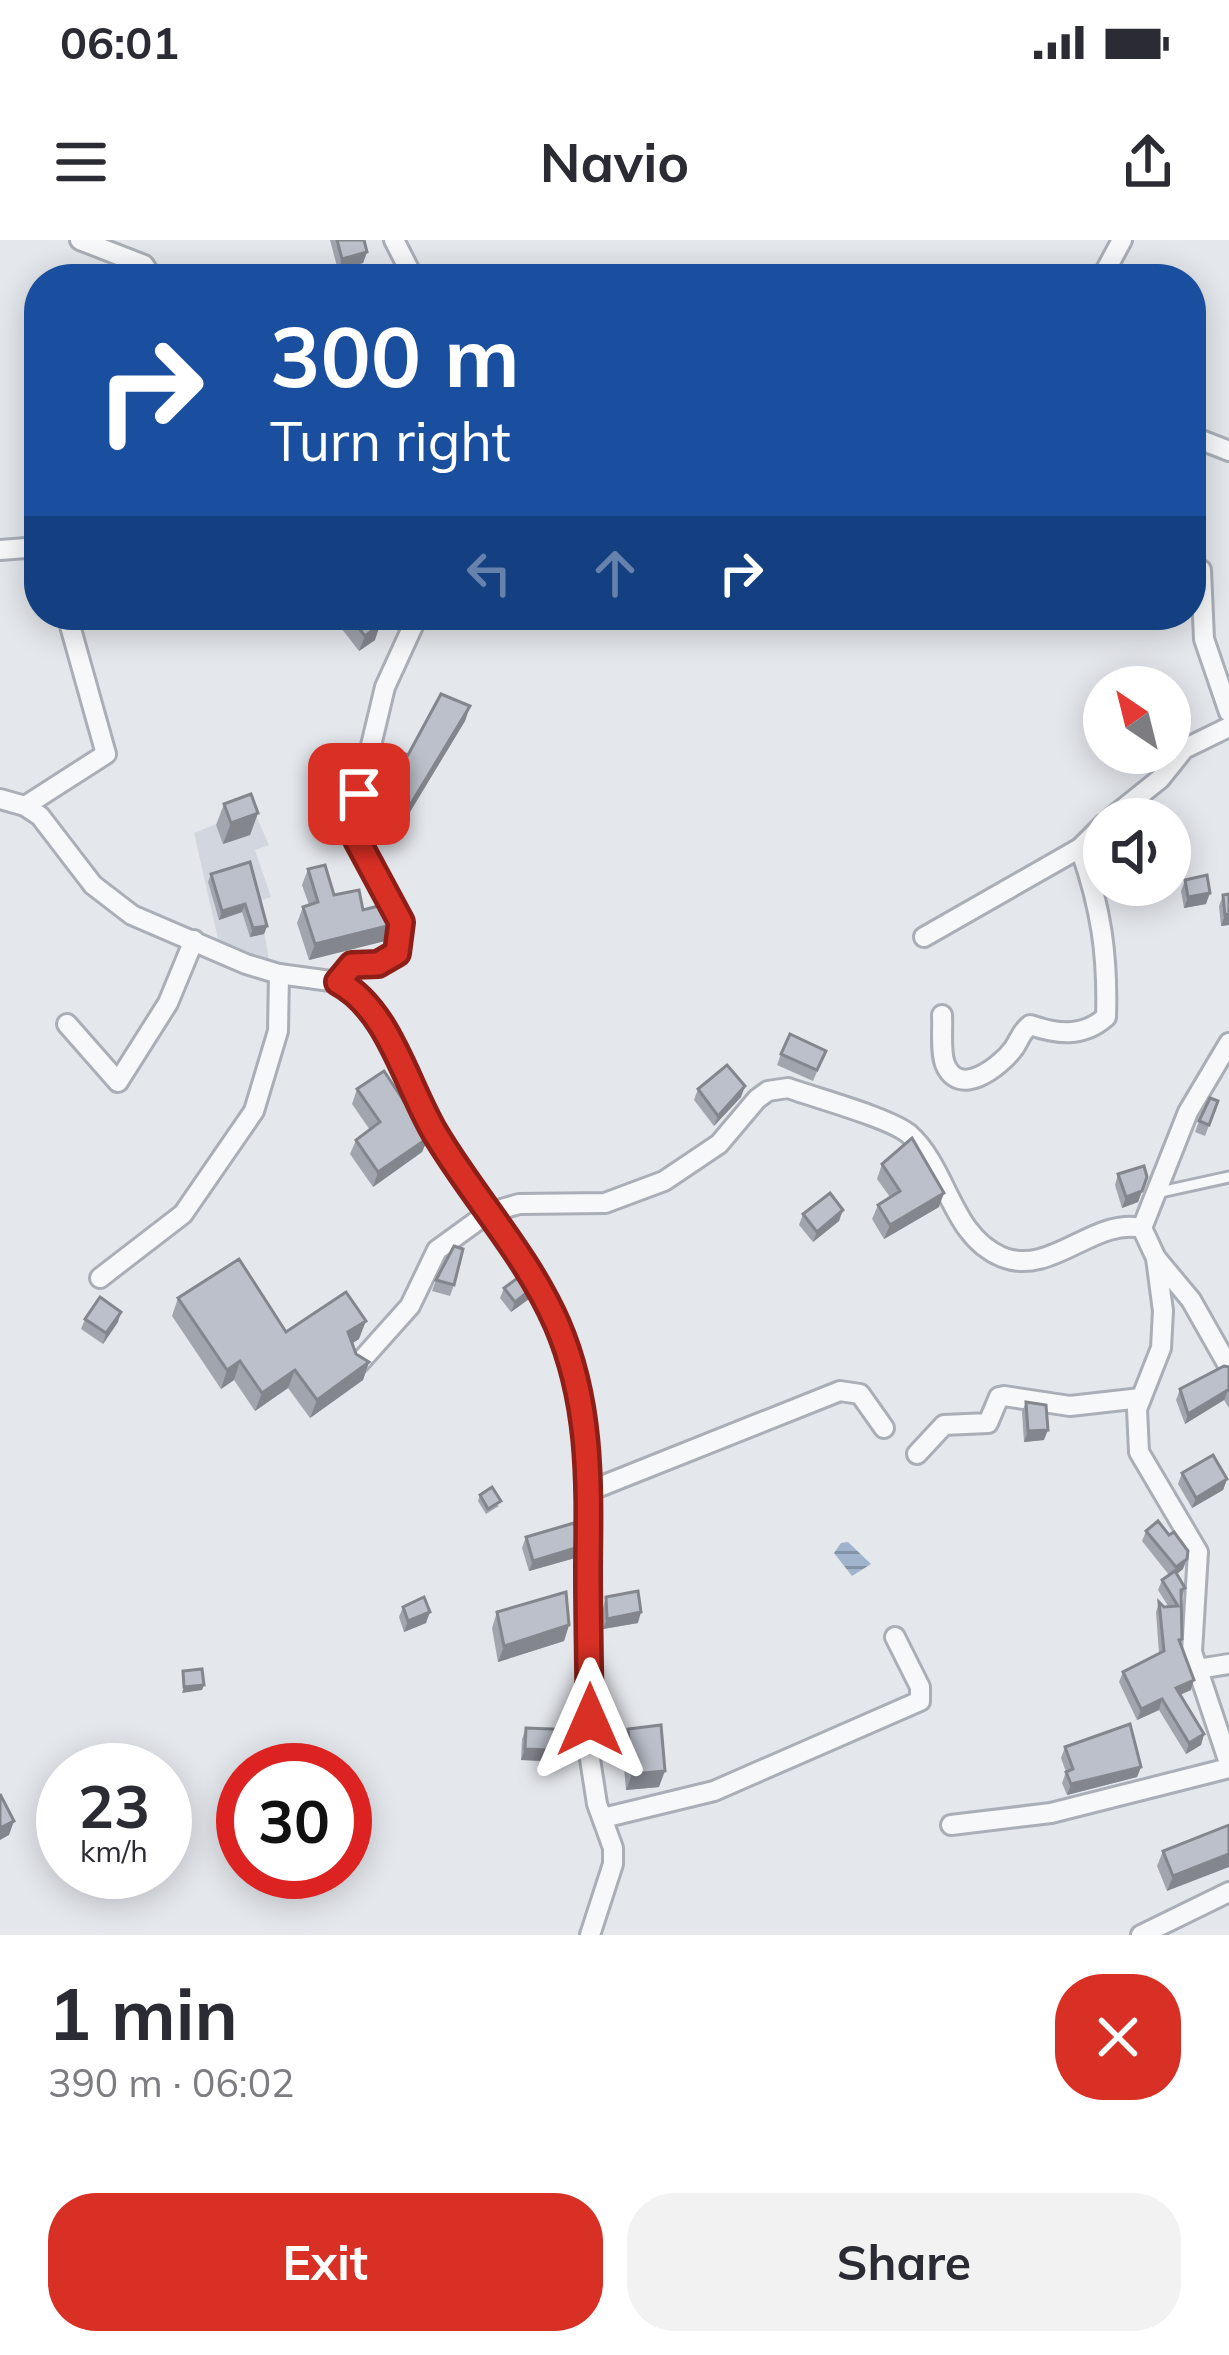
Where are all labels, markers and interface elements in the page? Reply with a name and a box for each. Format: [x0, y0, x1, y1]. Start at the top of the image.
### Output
text: 06:01 [60, 14, 179, 70]
text: Navio [540, 128, 689, 196]
icon: menu [48, 129, 114, 195]
icon: share [1115, 129, 1181, 195]
text: 300 m [270, 303, 520, 408]
icon: right [72, 312, 228, 468]
text: Turn right [270, 407, 511, 475]
icon: left [456, 540, 522, 606]
icon: ahead [582, 540, 648, 606]
icon: right [708, 540, 774, 606]
north arrow [1083, 666, 1191, 774]
map controls [1083, 666, 1191, 906]
pin [308, 743, 410, 845]
icon: arrive [326, 761, 392, 827]
button: sound [1083, 798, 1191, 906]
position arrow [527, 1657, 653, 1783]
speed limit sign: 30 [216, 1743, 372, 1899]
text: 23 [78, 1768, 150, 1843]
text: km/h [80, 1832, 148, 1870]
text: 1 min [48, 1968, 238, 2058]
button: close [1055, 1974, 1181, 2100]
text: 390 m · 06:02 [48, 2058, 294, 2107]
button: Exit [48, 2193, 603, 2331]
button: Share [627, 2193, 1181, 2331]

